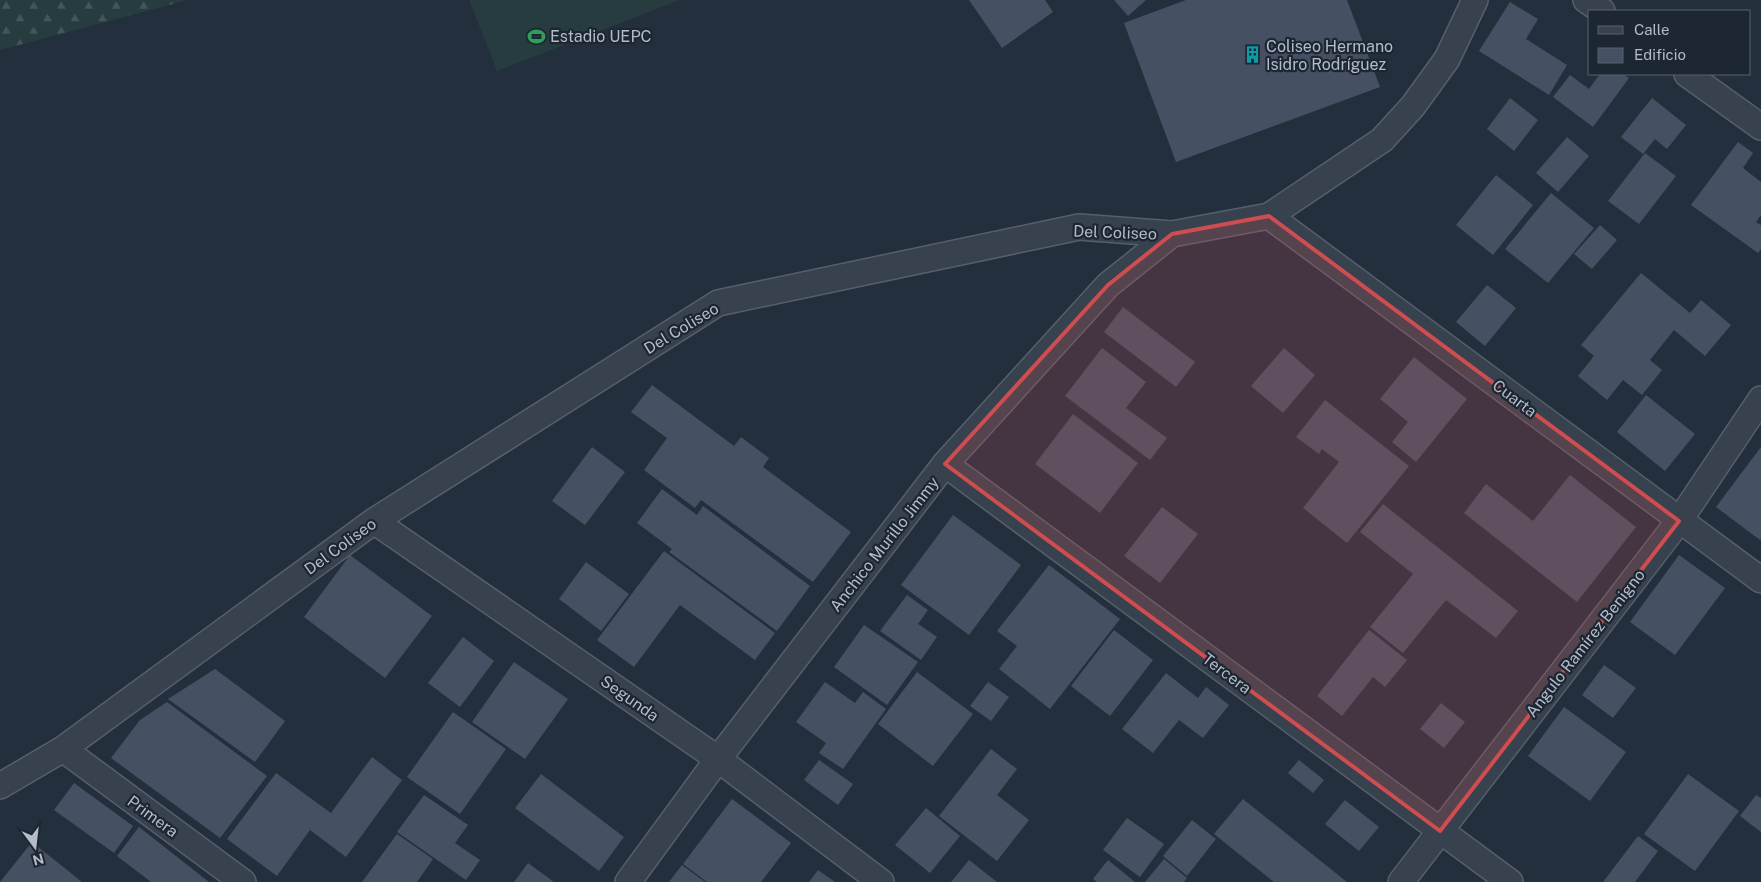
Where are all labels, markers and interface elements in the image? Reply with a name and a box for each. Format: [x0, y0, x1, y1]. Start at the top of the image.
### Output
legend [1588, 10, 1751, 75]
text: Calle [1634, 21, 1670, 38]
sports icon: Estadio UEPC [526, 26, 546, 46]
place label: Estadio UEPC [550, 27, 652, 46]
place label: Coliseo Hermano Isidro Rodríguez [1266, 37, 1393, 74]
building icon: Coliseo Hermano Isidro Rodríguez [1242, 45, 1262, 65]
text: Edificio [1634, 46, 1686, 63]
street label: Del Coliseo [1073, 222, 1157, 243]
street label: Del Coliseo [640, 299, 722, 358]
street label: Cuarta [1489, 376, 1540, 421]
street label: Anchico Murillo Jimmy [826, 473, 943, 616]
street label: Del Coliseo [301, 514, 380, 579]
street label: Angulo Ramírez Benigno [1522, 566, 1649, 721]
street label: Tercera [1199, 649, 1255, 698]
street label: Segunda [597, 672, 662, 725]
street label: Primera [124, 792, 182, 841]
north arrow [10, 822, 60, 872]
text: N [31, 850, 46, 869]

